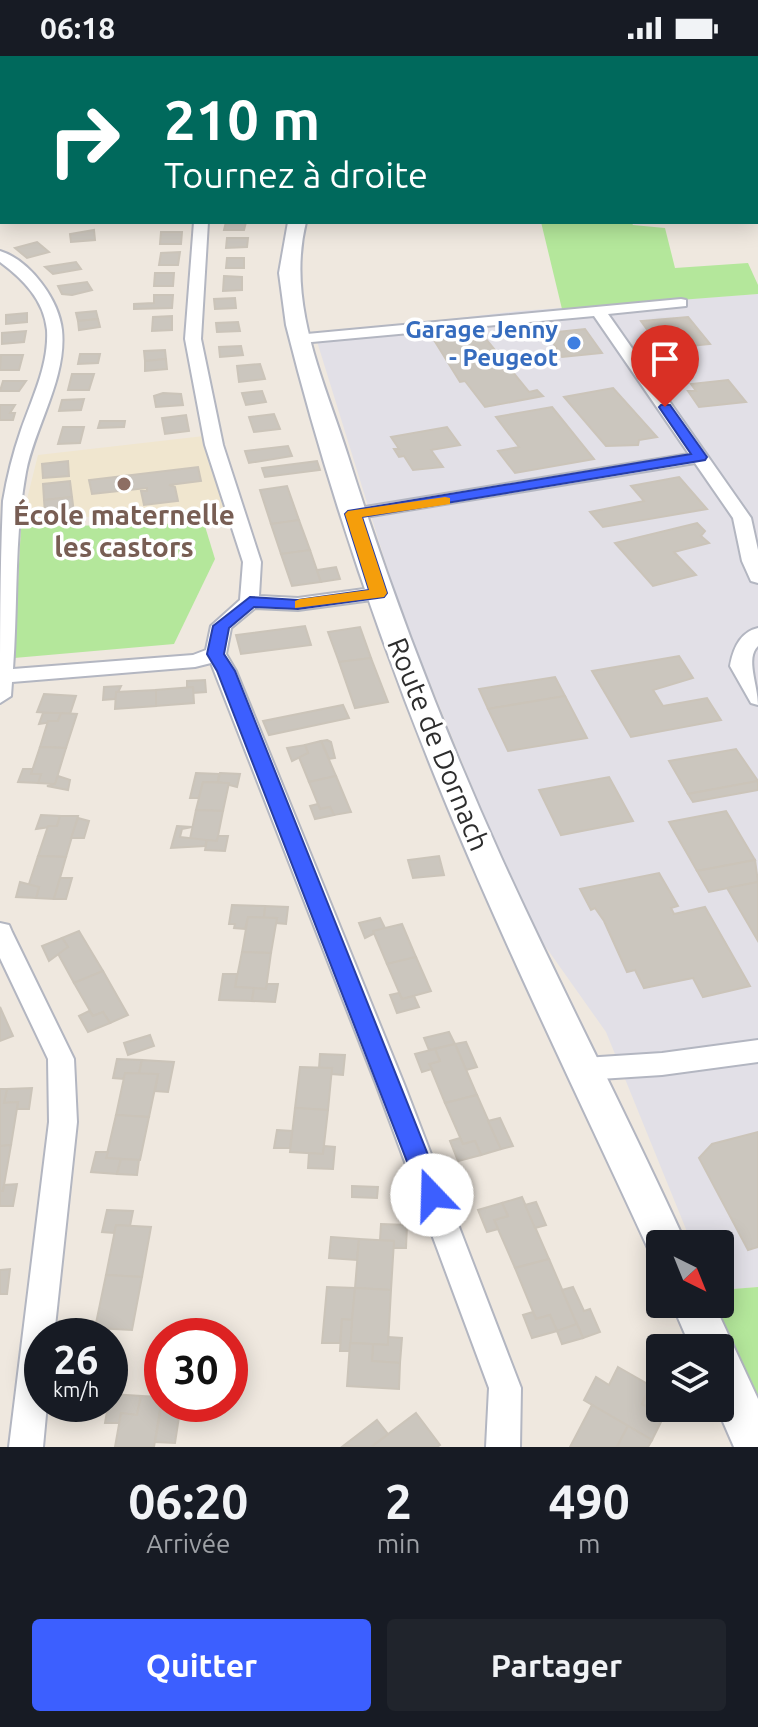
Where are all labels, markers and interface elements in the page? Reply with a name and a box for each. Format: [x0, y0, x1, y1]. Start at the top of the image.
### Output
text: 06:18 [40, 11, 115, 45]
icon: right [32, 88, 136, 192]
text: 210 m [164, 88, 320, 151]
text: Tournez à droite [164, 154, 428, 195]
place label: Garage Jenny - Peugeot [405, 316, 558, 371]
pin [631, 325, 699, 407]
marker: Garage Jenny - Peugeot [565, 334, 583, 352]
icon: arrive [643, 337, 687, 381]
marker: École maternelle les castors [115, 475, 133, 493]
place label: École maternelle les castors [13, 498, 235, 562]
street label: Route de Dornach [382, 633, 496, 855]
position arrow [390, 1153, 474, 1237]
north arrow [646, 1230, 734, 1318]
map controls [646, 1230, 734, 1422]
speed limit sign: 30 [144, 1318, 248, 1422]
button: layers [646, 1334, 734, 1422]
text: 26 [53, 1337, 99, 1382]
text: km/h [53, 1378, 99, 1401]
text: 06:20 [128, 1474, 248, 1528]
text: 2 [385, 1474, 412, 1528]
text: 490 [549, 1474, 630, 1528]
text: Arrivée [146, 1529, 230, 1558]
text: min [377, 1529, 420, 1558]
text: m [578, 1529, 600, 1558]
button: Quitter [32, 1619, 371, 1711]
button: Partager [387, 1619, 726, 1711]

